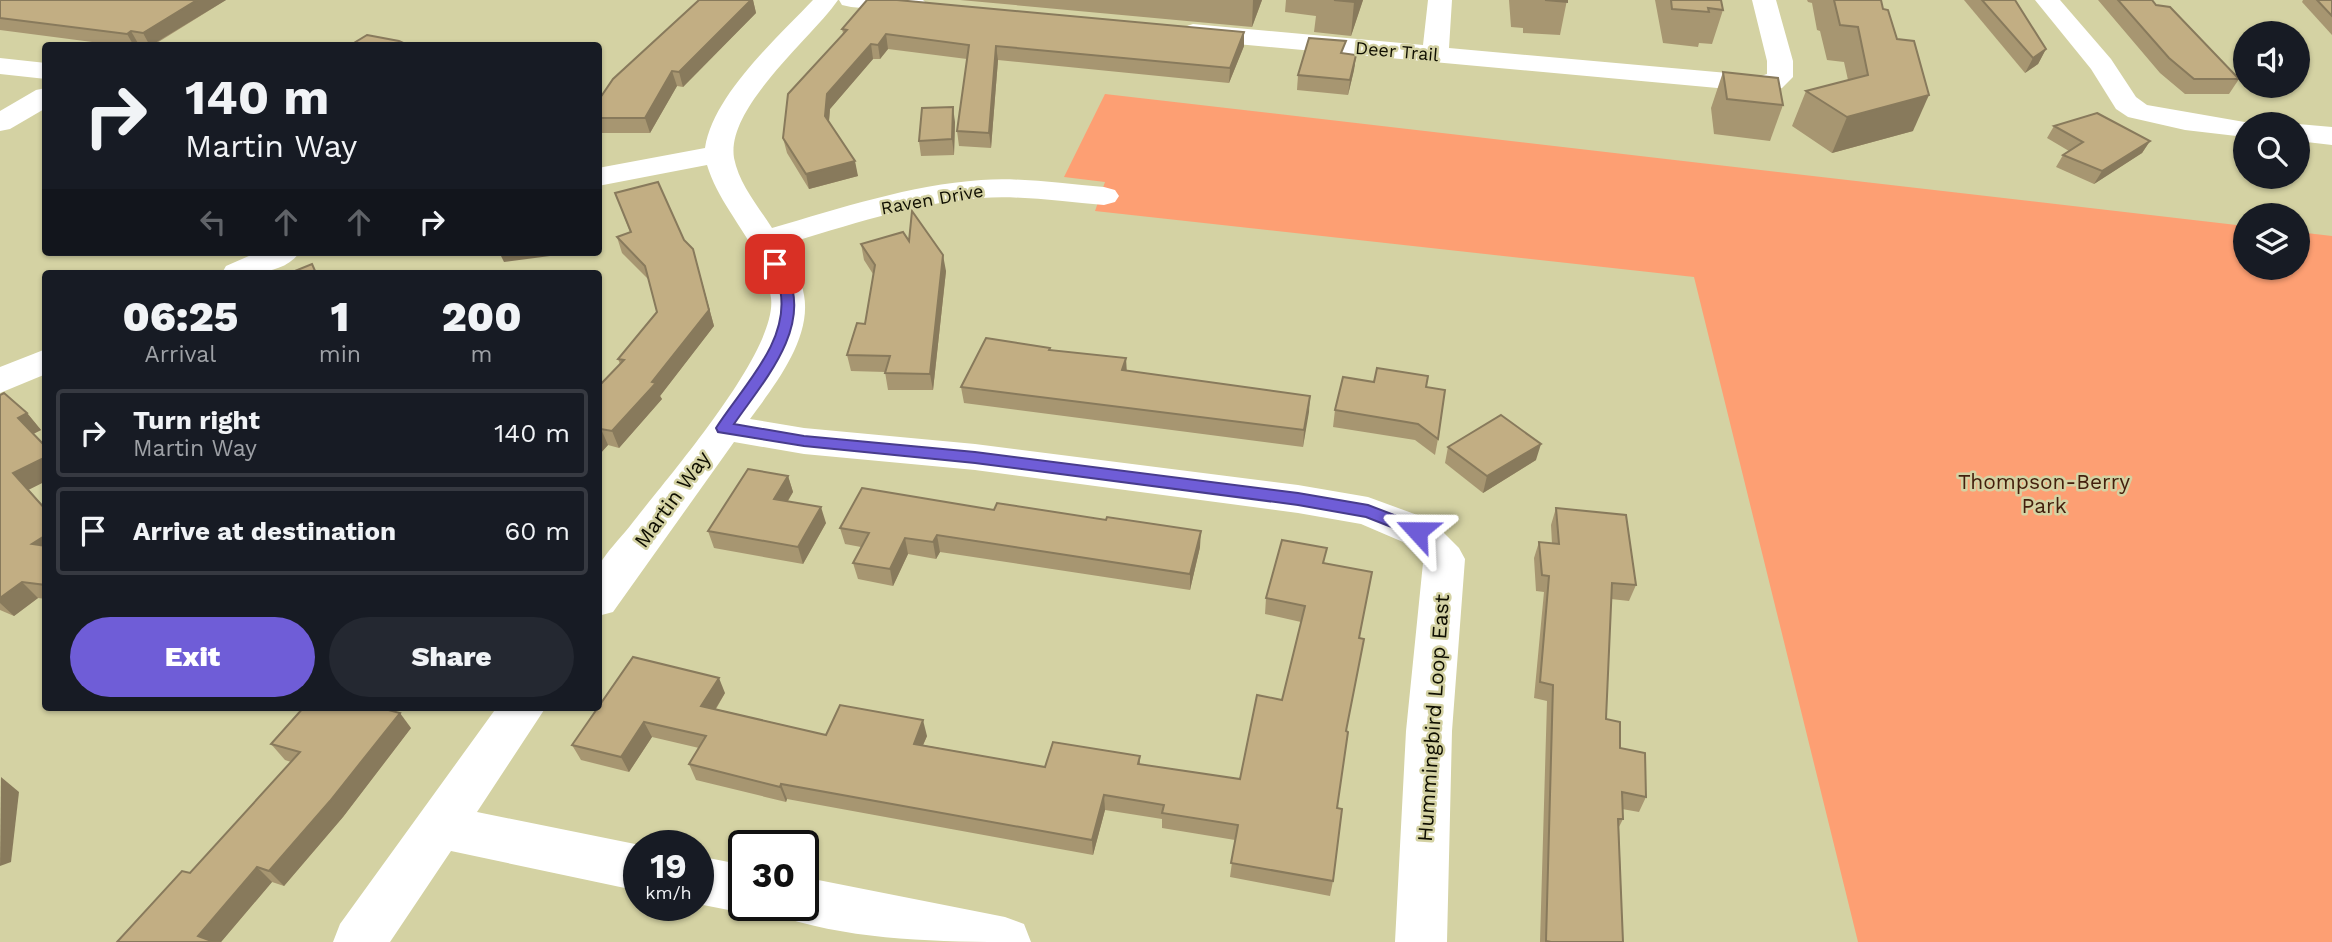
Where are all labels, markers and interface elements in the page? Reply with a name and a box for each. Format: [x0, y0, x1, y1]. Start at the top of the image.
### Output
map controls [2233, 21, 2310, 280]
button: sound [2233, 21, 2310, 98]
street label: Deer Trail [1354, 37, 1440, 65]
text: 140 m [185, 68, 329, 126]
icon: right [70, 70, 161, 161]
button: search [2233, 112, 2310, 189]
text: Martin Way [185, 127, 357, 165]
street label: Raven Drive [879, 180, 985, 218]
icon: left [194, 203, 232, 241]
icon: ahead [267, 203, 305, 241]
icon: ahead [340, 203, 378, 241]
icon: right [413, 203, 451, 241]
button: layers [2233, 203, 2310, 280]
pin [745, 234, 805, 294]
icon: arrive [756, 245, 794, 283]
text: 06:25 [122, 292, 238, 341]
text: 1 [331, 292, 349, 341]
text: 200 [442, 292, 522, 341]
text: Arrival [145, 341, 216, 368]
text: min [319, 341, 361, 368]
text: m [471, 341, 493, 368]
text: Turn right [133, 405, 260, 435]
icon: right [74, 414, 112, 452]
text: 140 m [494, 418, 570, 448]
text: Martin Way [133, 435, 257, 462]
street label: Martin Way [629, 446, 715, 552]
park label: Thompson-Berry Park [1958, 469, 2130, 518]
position arrow [1380, 494, 1454, 568]
icon: arrive [74, 512, 112, 550]
text: Arrive at destination [133, 516, 396, 546]
text: 60 m [504, 516, 570, 546]
street label: Hummingbird Loop East [1412, 593, 1454, 843]
button: Exit [70, 617, 315, 697]
button: Share [329, 617, 574, 697]
speed limit sign: 30 [728, 830, 819, 921]
text: 19 [650, 845, 687, 887]
text: km/h [645, 882, 692, 903]

